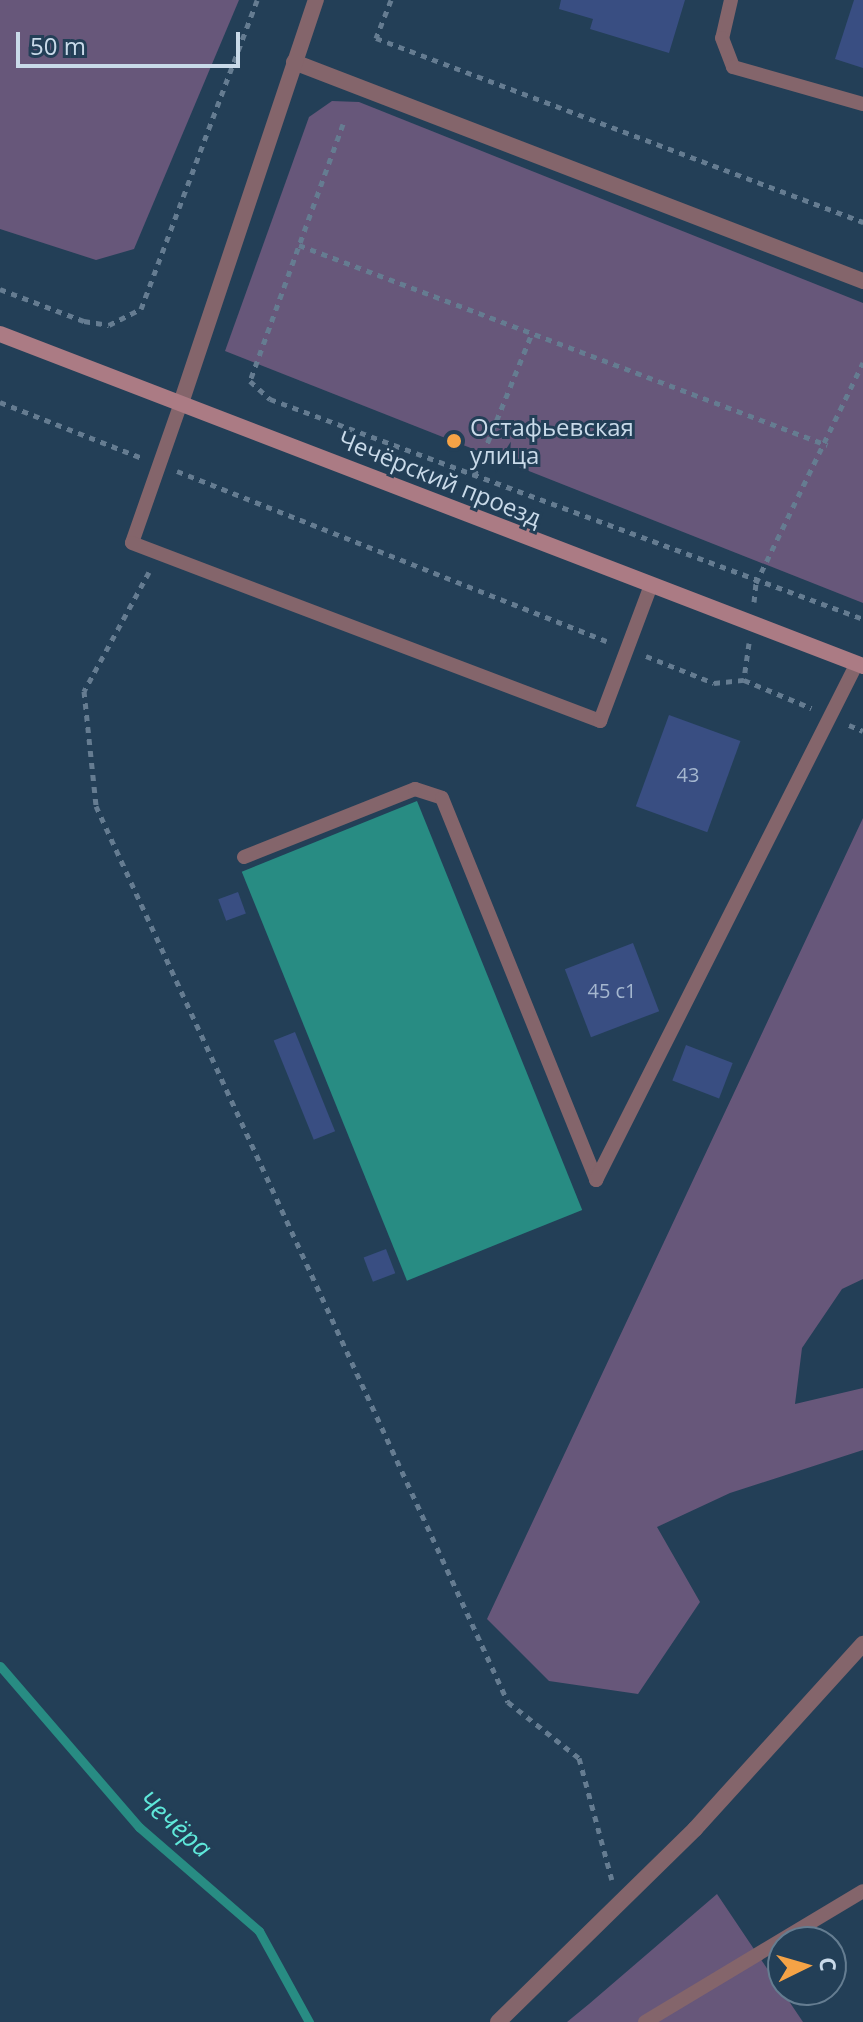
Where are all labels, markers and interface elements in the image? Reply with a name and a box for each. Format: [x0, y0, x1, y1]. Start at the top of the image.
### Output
scale bar [20, 16, 244, 66]
text: 50 m [30, 29, 86, 62]
place label: Остафьевская улица [470, 413, 634, 469]
street label: Чечёрский проезд [334, 424, 546, 532]
marker: Остафьевская улица [445, 432, 463, 450]
house number: 43 [677, 762, 699, 786]
house number: 45 с1 [587, 978, 637, 1002]
water label: Чечёра [132, 1784, 218, 1864]
north arrow [767, 1926, 847, 2006]
text: С [813, 1956, 844, 1972]

